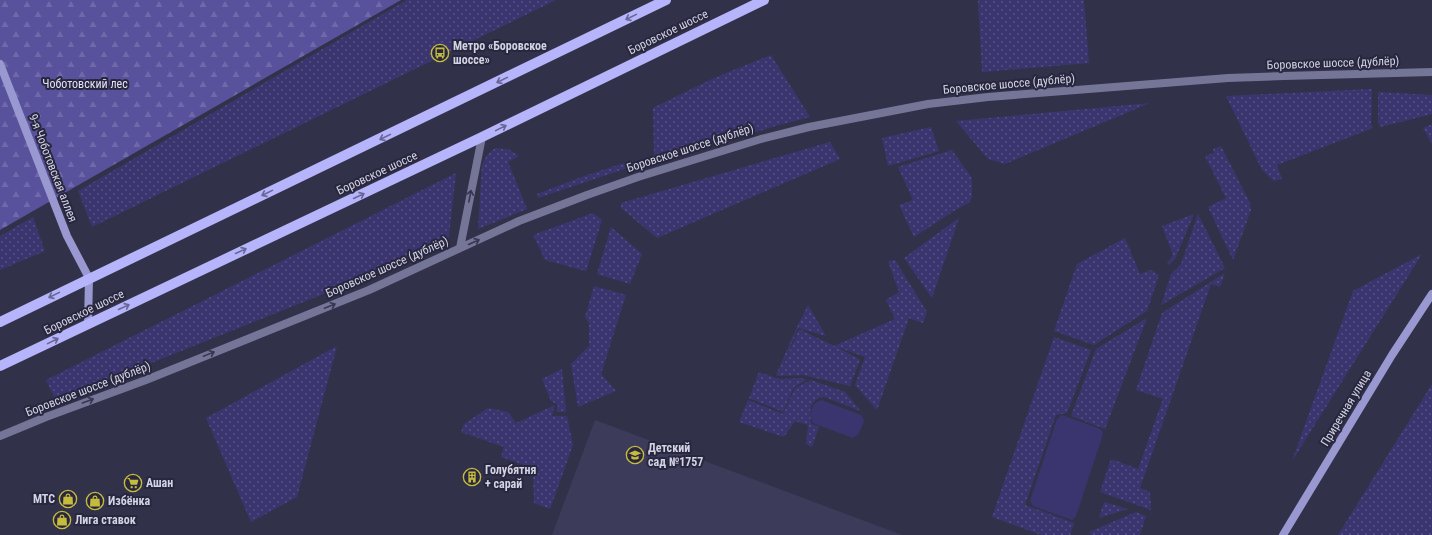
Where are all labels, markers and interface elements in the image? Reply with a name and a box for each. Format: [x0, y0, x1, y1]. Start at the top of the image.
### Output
street label: Боровское шоссе [626, 6, 711, 57]
one-way arrow [625, 14, 637, 21]
place label: Метро «Боровское шоссе» [453, 39, 547, 67]
bus stop icon: Метро «Боровское шоссе» [430, 43, 450, 63]
street label: Боровское шоссе (дублёр) [1266, 54, 1400, 72]
street label: Боровское шоссе (дублёр) [942, 71, 1076, 97]
park label: Чоботовский лес [42, 77, 128, 91]
one-way arrow [496, 77, 508, 84]
street label: 9-я Чоботовская аллея [26, 112, 80, 224]
street label: Боровское шоссе (дублёр) [625, 121, 755, 175]
one-way arrow [495, 124, 507, 131]
one-way arrow [379, 133, 391, 141]
street label: Боровское шоссе [334, 148, 420, 198]
one-way arrow [262, 190, 274, 197]
one-way arrow [466, 190, 474, 203]
one-way arrow [352, 192, 364, 199]
street label: Боровское шоссе (дублёр) [324, 234, 450, 300]
one-way arrow [468, 237, 480, 245]
one-way arrow [235, 247, 247, 254]
street label: Боровское шоссе [42, 286, 127, 337]
one-way arrow [48, 292, 60, 299]
one-way arrow [324, 302, 336, 309]
one-way arrow [117, 303, 129, 310]
one-way arrow [46, 337, 58, 344]
one-way arrow [203, 350, 215, 358]
street label: Боровское шоссе (дублёр) [24, 359, 152, 419]
street label: Приречная улица [1318, 367, 1374, 449]
one-way arrow [82, 397, 94, 405]
place label: Детский сад №1757 [648, 441, 703, 469]
school or university icon: Детский сад №1757 [625, 445, 645, 465]
place label: Голубятня + сарай [485, 463, 537, 491]
building icon: Голубятня + сарай [462, 467, 482, 487]
supermarket icon: Ашан [123, 473, 143, 493]
place label: Ашан [146, 476, 173, 490]
shop icon: МТС [58, 489, 78, 509]
shop icon: Избёнка [85, 491, 105, 511]
place label: МТС [33, 492, 55, 506]
place label: Избёнка [108, 494, 151, 508]
shop icon: Лига ставок [52, 510, 72, 530]
place label: Лига ставок [75, 513, 136, 527]

